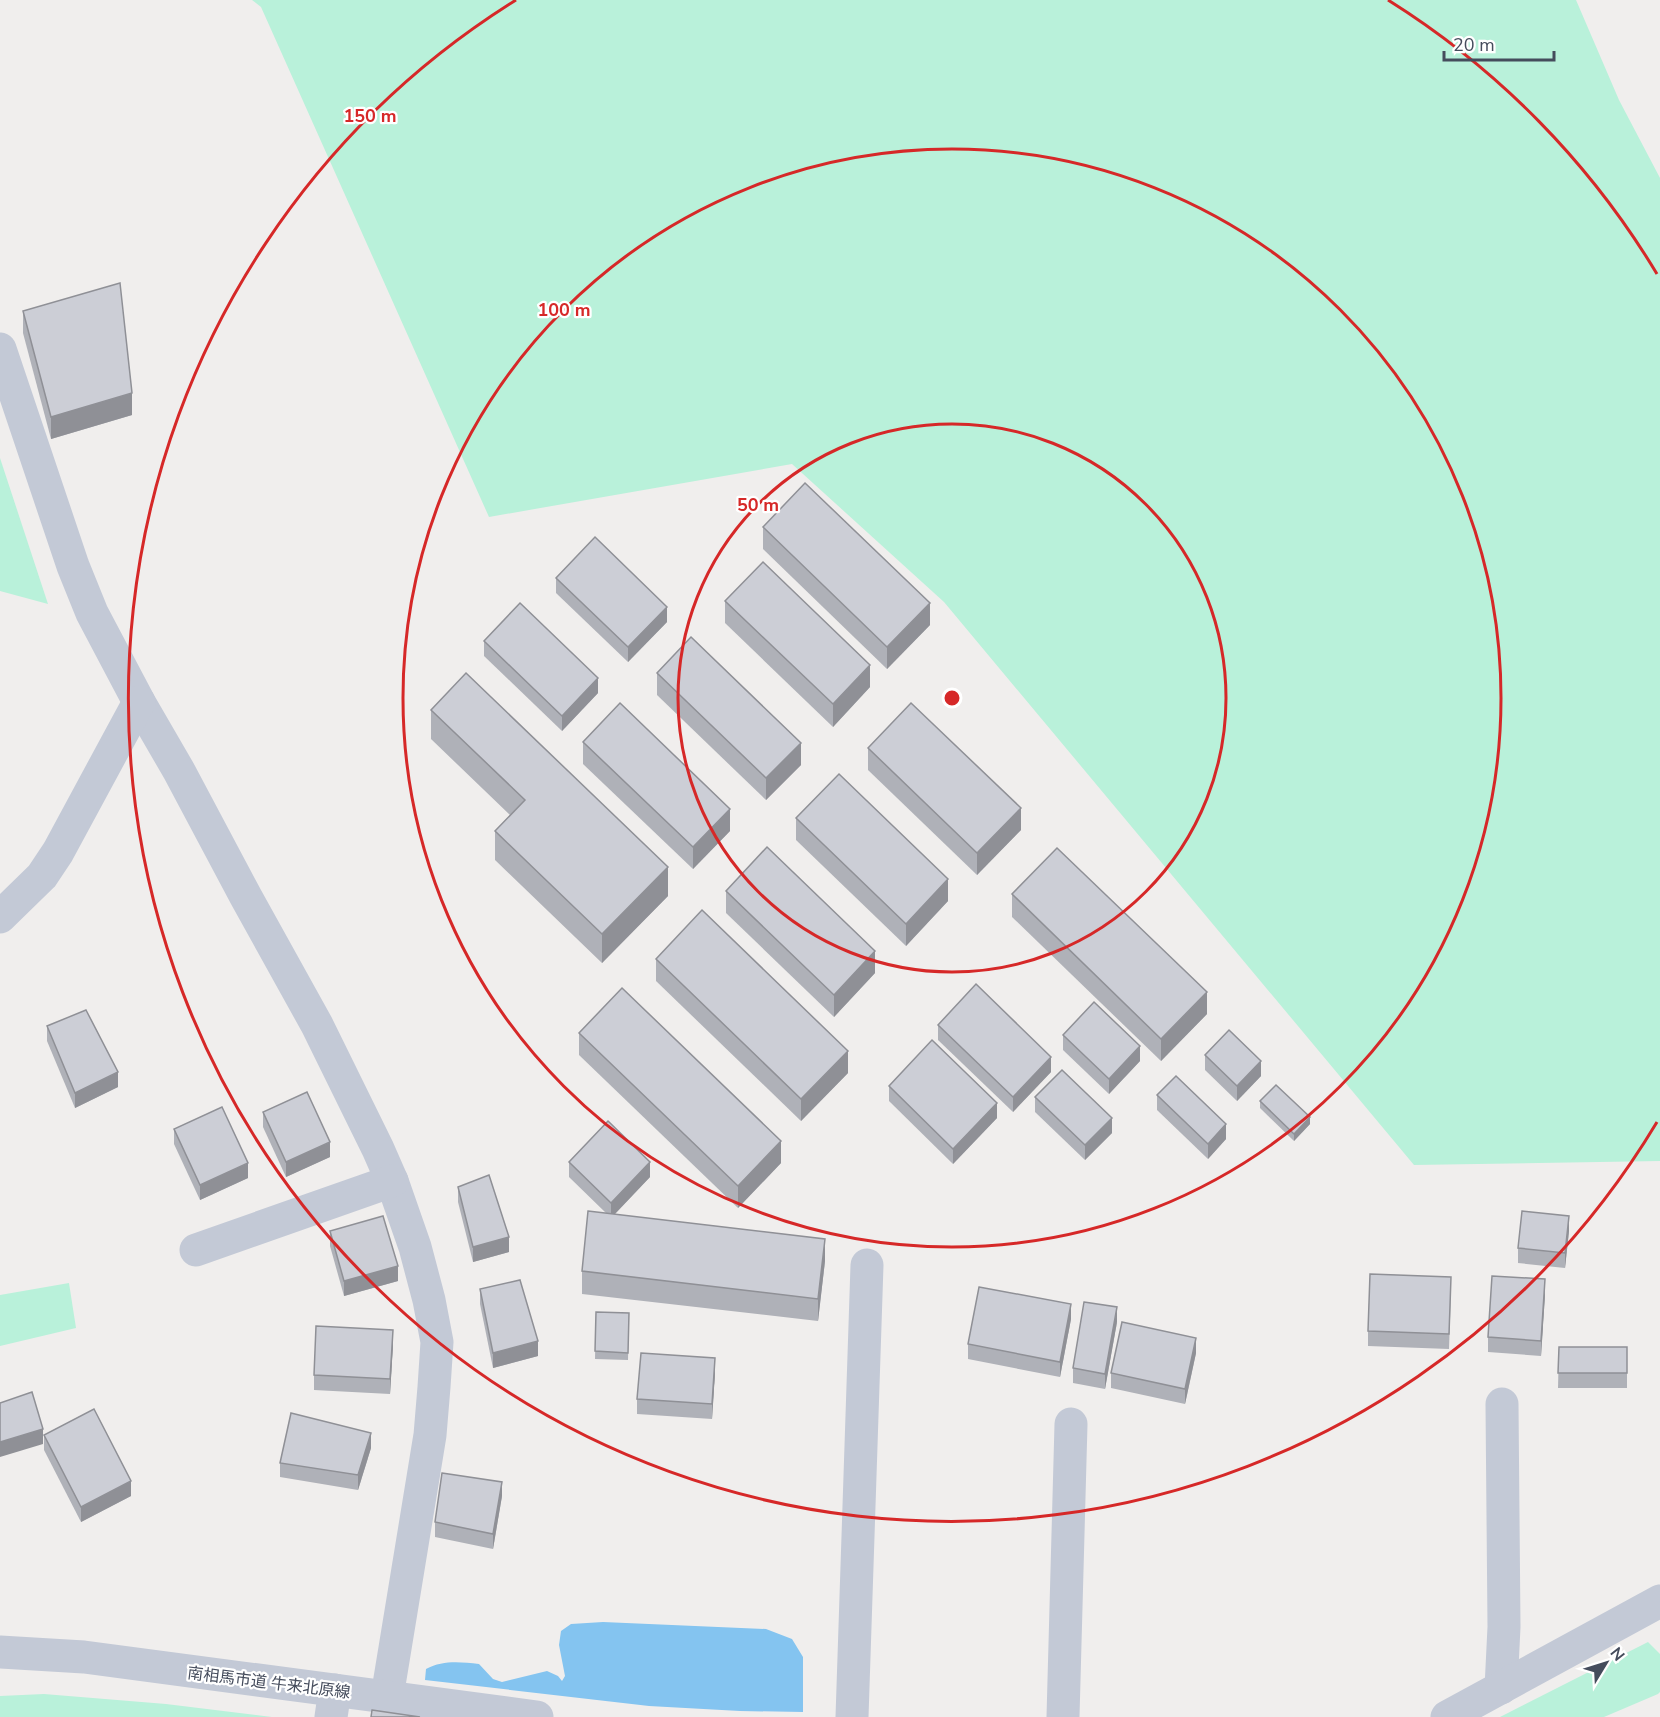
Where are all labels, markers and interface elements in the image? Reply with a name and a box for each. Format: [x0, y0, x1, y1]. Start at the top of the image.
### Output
scale bar [1444, 24, 1554, 62]
text: 20 m [1453, 33, 1495, 57]
text: 150 m [343, 104, 397, 128]
text: 100 m [537, 298, 591, 322]
text: 50 m [737, 493, 779, 517]
centre of rings [942, 688, 962, 708]
north arrow [1576, 1633, 1636, 1693]
text: N [1605, 1643, 1629, 1666]
street label: 南相馬市道 牛来北原線 [186, 1662, 352, 1704]

